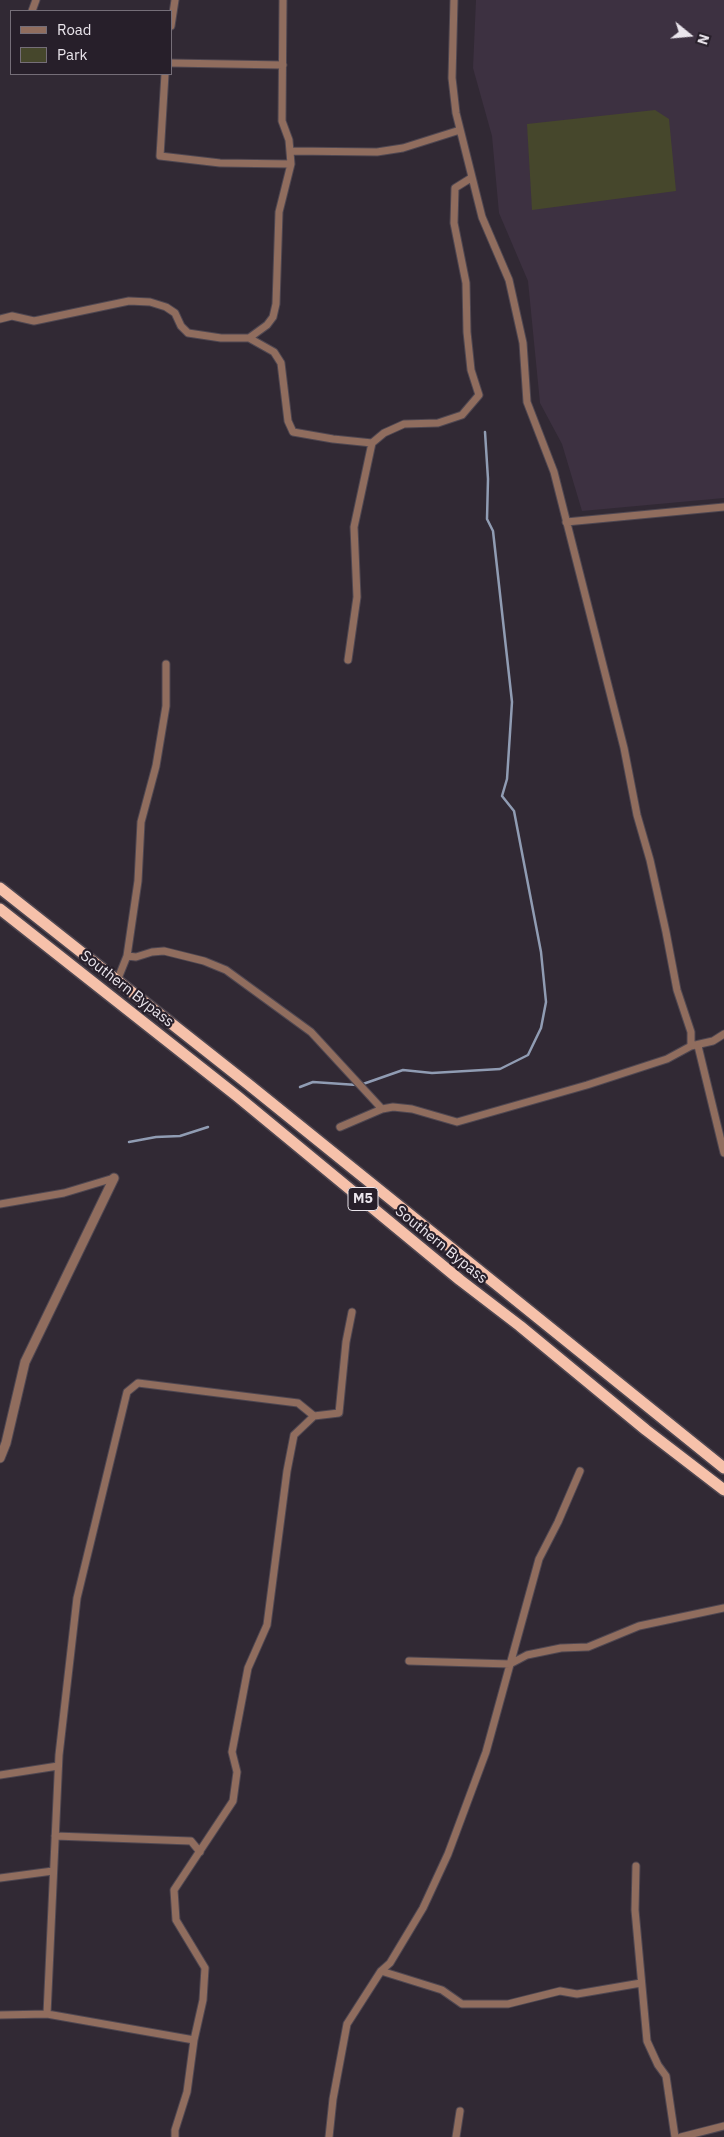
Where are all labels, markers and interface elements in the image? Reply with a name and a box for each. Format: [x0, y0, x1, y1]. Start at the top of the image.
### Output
legend [10, 10, 172, 75]
north arrow [664, 10, 714, 60]
text: Road [57, 20, 92, 39]
text: N [693, 32, 713, 47]
text: Park [57, 45, 87, 64]
street label: Southern Bypass [77, 947, 177, 1031]
road number: M5 [348, 1188, 378, 1210]
street label: Southern Bypass [391, 1202, 491, 1288]

